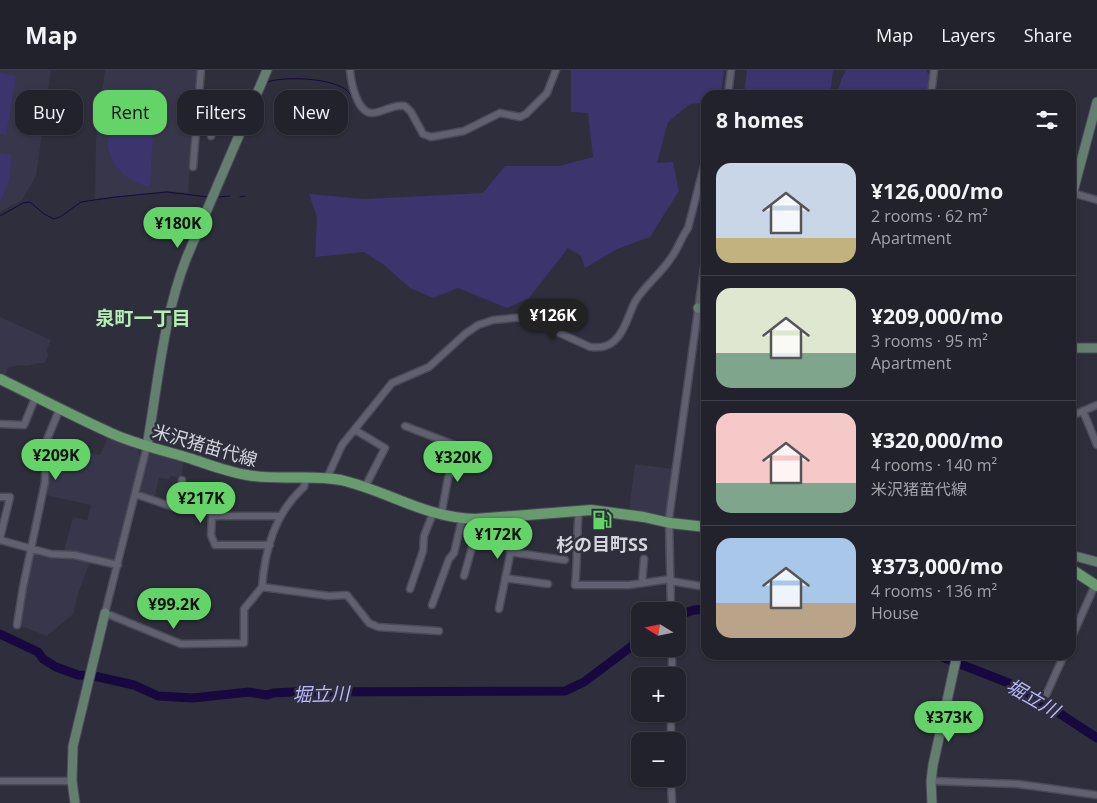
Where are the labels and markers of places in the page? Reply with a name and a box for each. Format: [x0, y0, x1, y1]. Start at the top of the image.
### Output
pin: ¥180K [143, 206, 213, 249]
pin: ¥126K [518, 298, 588, 341]
pin: ¥209K [21, 438, 91, 481]
pin: ¥320K [423, 440, 493, 483]
pin: ¥217K [166, 482, 236, 524]
fuel station icon: 杉の目町SS [591, 509, 613, 531]
pin: ¥172K [463, 518, 533, 560]
place label: 杉の目町SS [556, 532, 648, 556]
pin: ¥99.2K [133, 588, 215, 630]
pin: ¥373K [914, 700, 984, 743]

